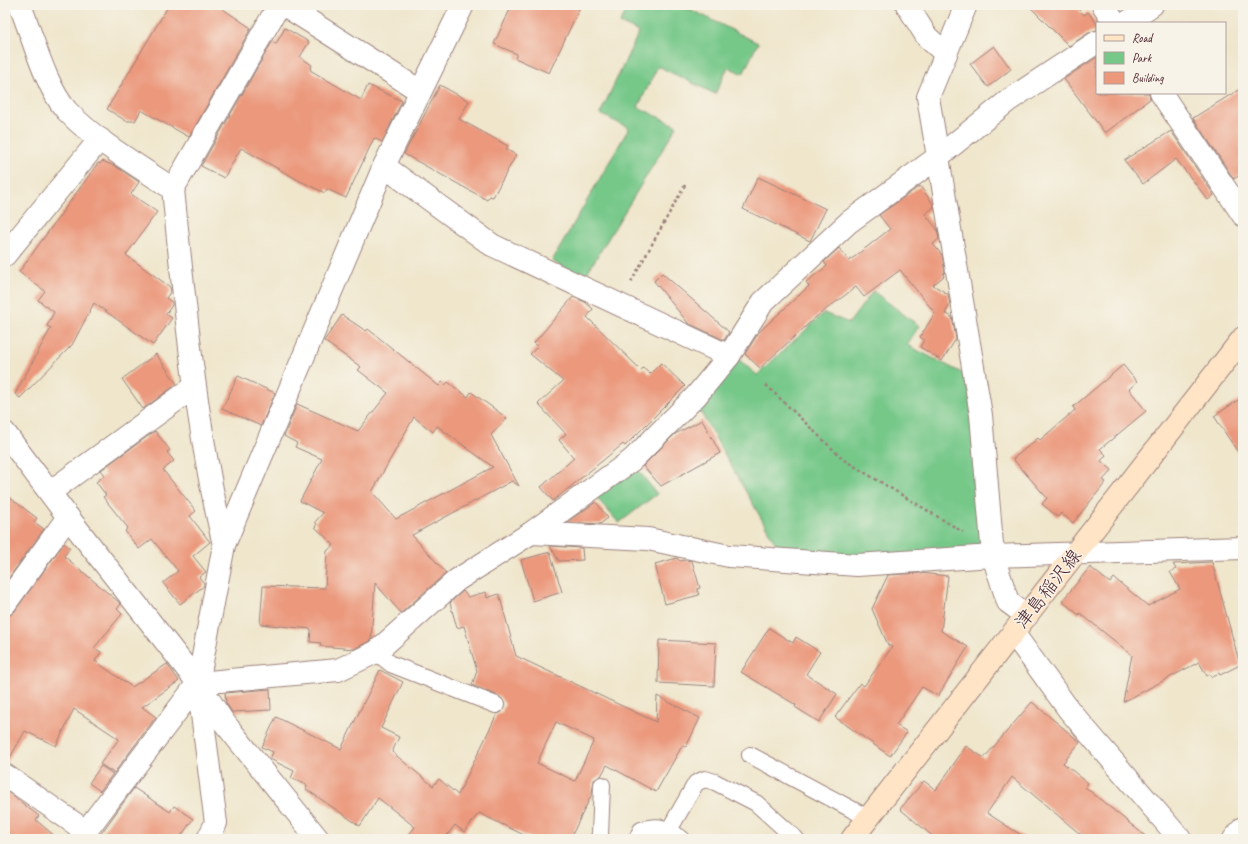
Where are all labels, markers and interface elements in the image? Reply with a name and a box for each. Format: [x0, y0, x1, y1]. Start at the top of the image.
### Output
legend [1096, 22, 1226, 94]
text: Road [1132, 30, 1154, 46]
text: Park [1132, 50, 1153, 66]
text: Building [1132, 70, 1164, 86]
street label: 津島稲沢線 [1009, 544, 1087, 634]

